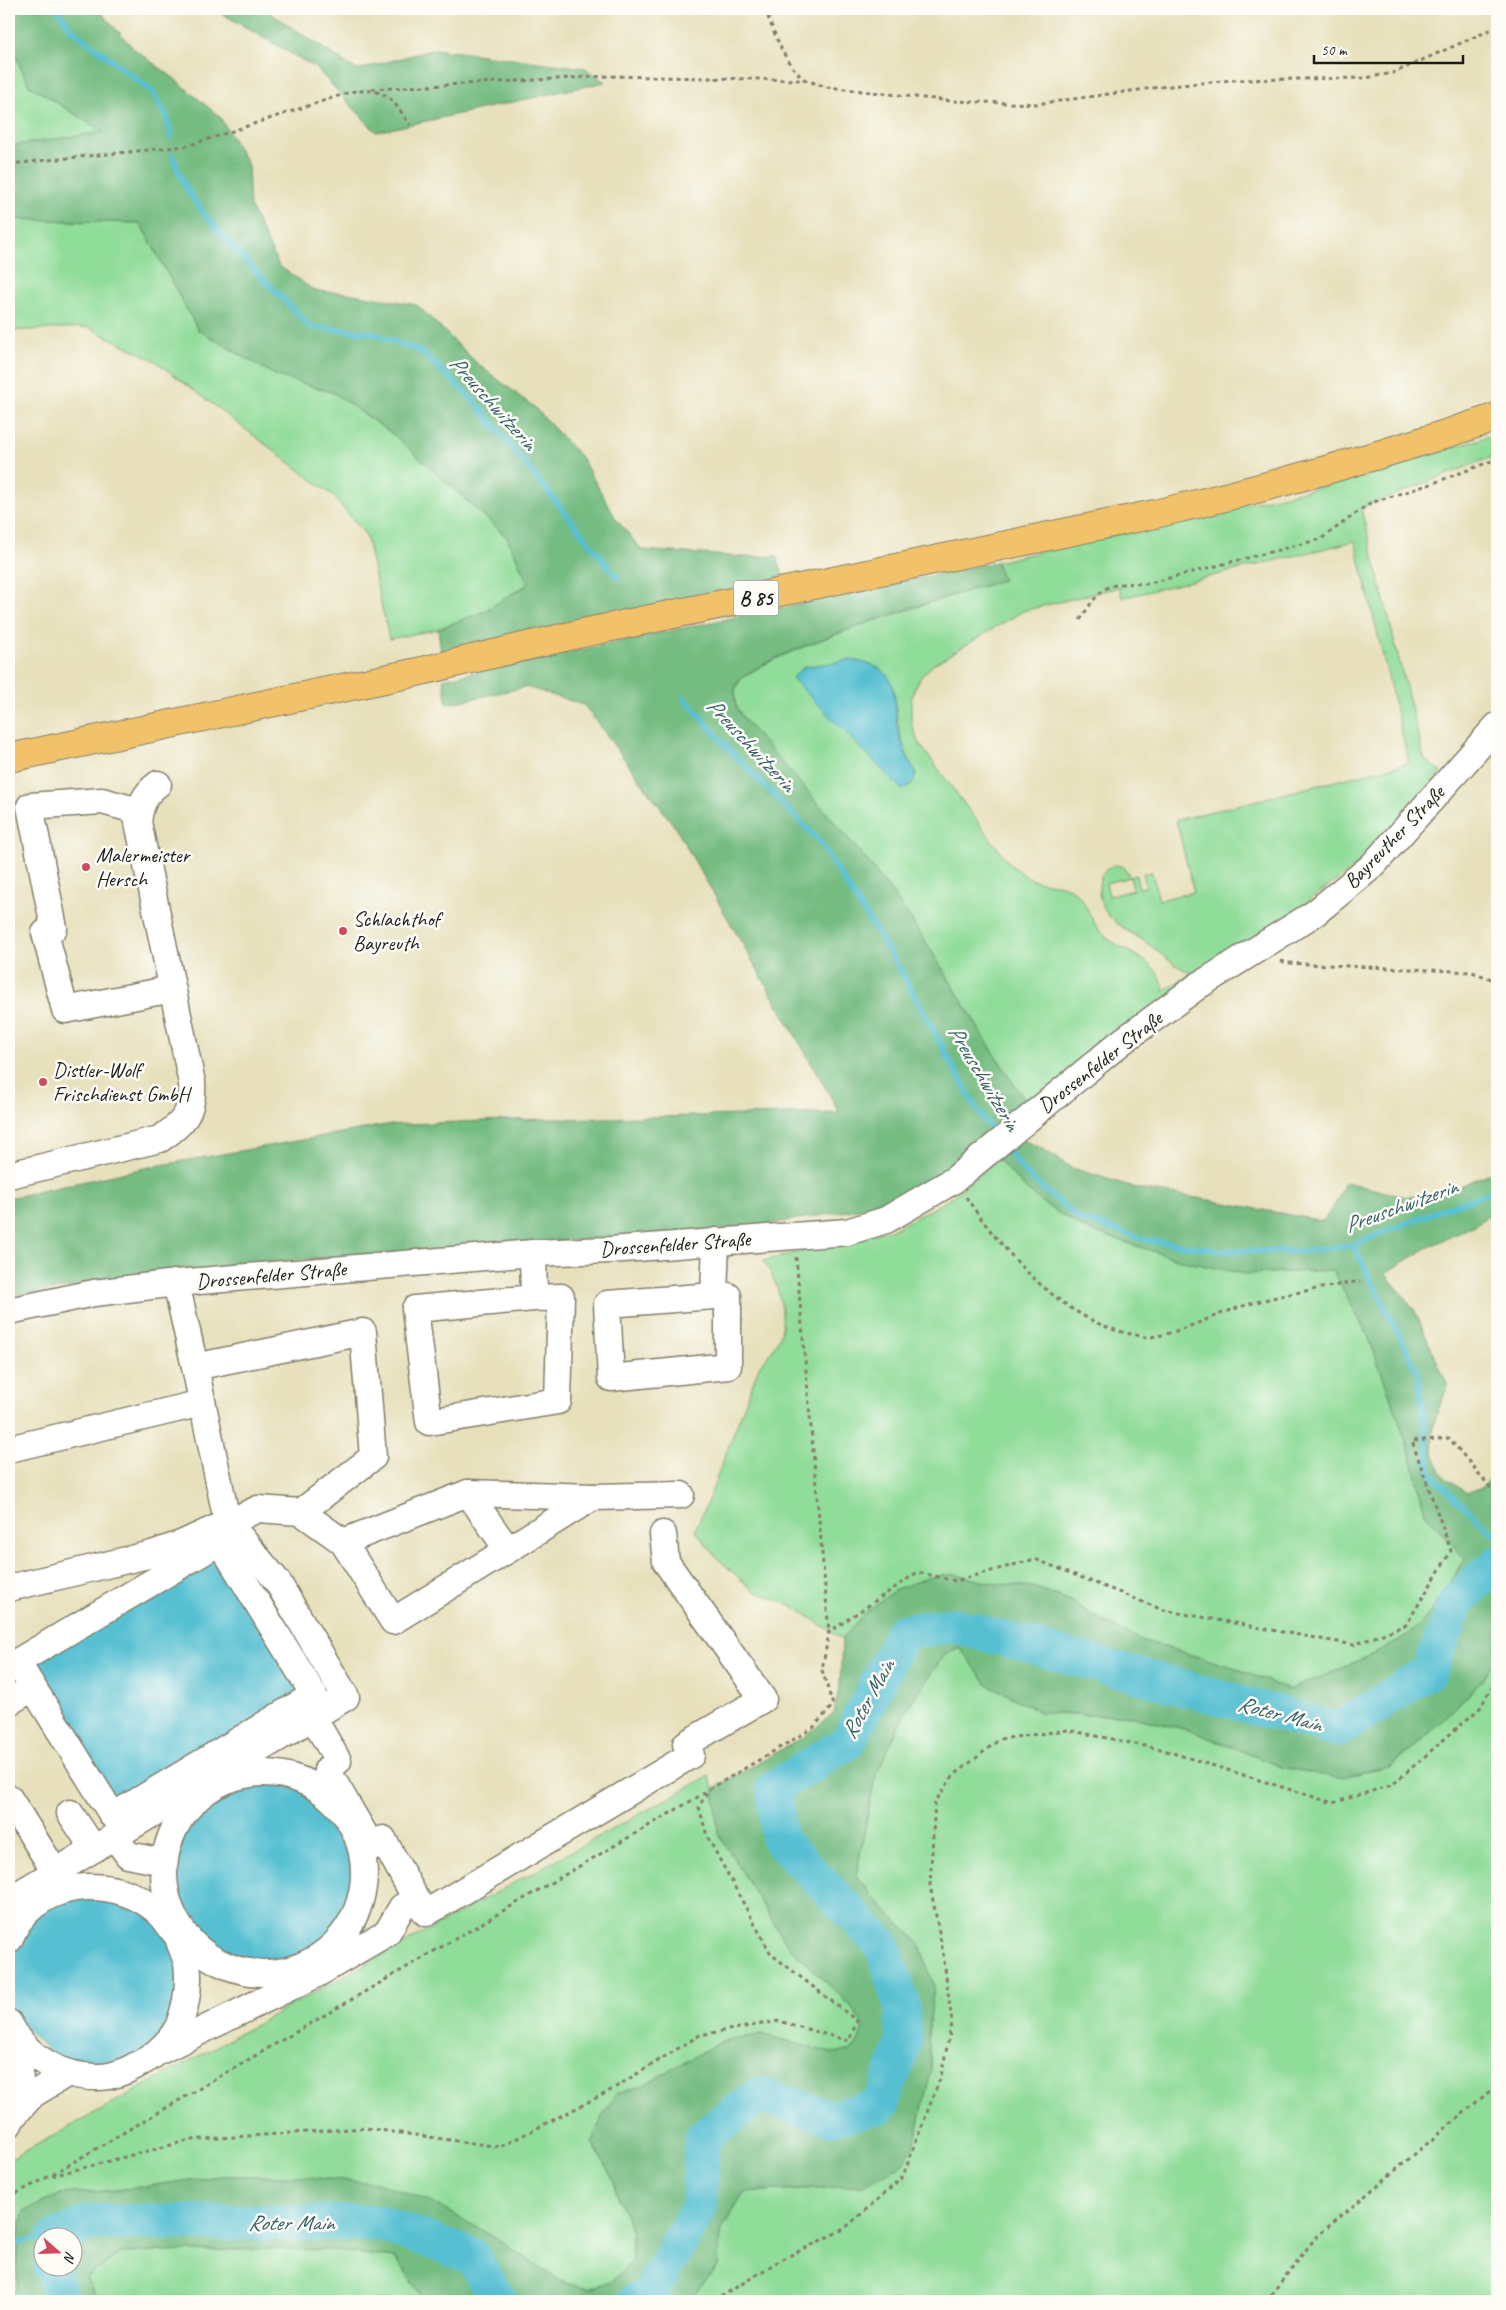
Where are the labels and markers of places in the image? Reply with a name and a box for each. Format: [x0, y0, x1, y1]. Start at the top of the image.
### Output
place label: Malermeister Hersch [96, 842, 191, 892]
marker: Malermeister Hersch [80, 861, 92, 873]
place label: Schlachthof Bayreuth [353, 906, 444, 956]
marker: Schlachthof Bayreuth [337, 925, 349, 937]
place label: Distler-Wolf Frischdienst GmbH [53, 1057, 192, 1107]
marker: Distler-Wolf Frischdienst GmbH [37, 1076, 49, 1088]

